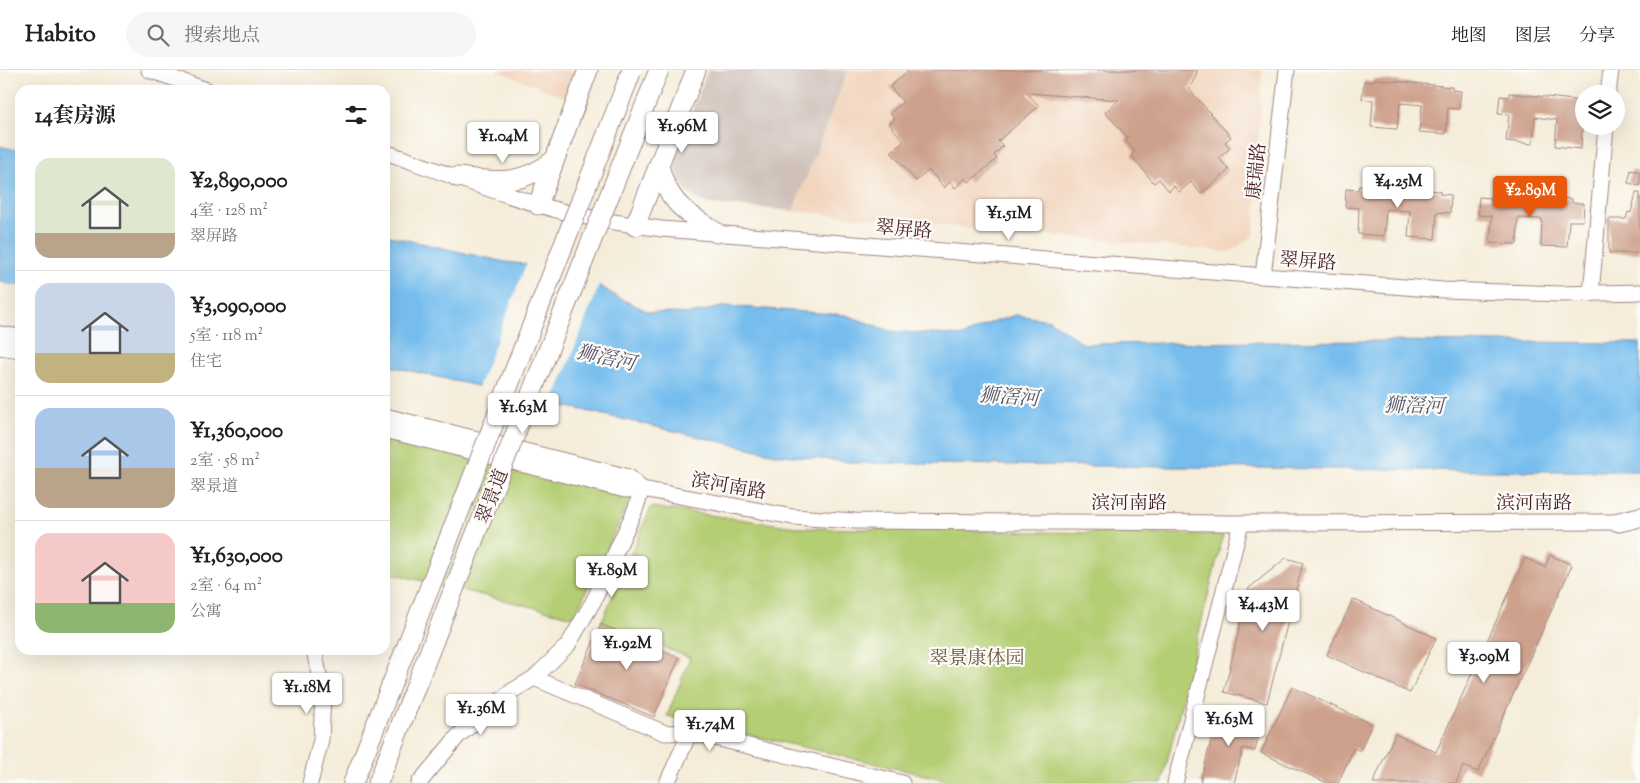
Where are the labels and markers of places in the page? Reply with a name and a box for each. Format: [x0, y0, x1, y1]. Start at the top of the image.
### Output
pin: ¥1.96M [641, 112, 723, 154]
pin: ¥1.04M [462, 122, 544, 164]
pin: ¥4.25M [1357, 166, 1439, 209]
pin: ¥2.89M [1489, 176, 1571, 218]
pin: ¥1.51M [968, 198, 1050, 241]
pin: ¥1.63M [482, 392, 564, 435]
pin: ¥1.89M [571, 556, 653, 598]
pin: ¥4.43M [1222, 590, 1304, 632]
pin: ¥1.92M [586, 628, 668, 671]
pin: ¥3.09M [1443, 642, 1525, 684]
pin: ¥1.18M [266, 672, 348, 715]
pin: ¥1.36M [440, 694, 522, 736]
pin: ¥1.63M [1188, 704, 1270, 747]
pin: ¥1.74M [669, 710, 751, 752]

